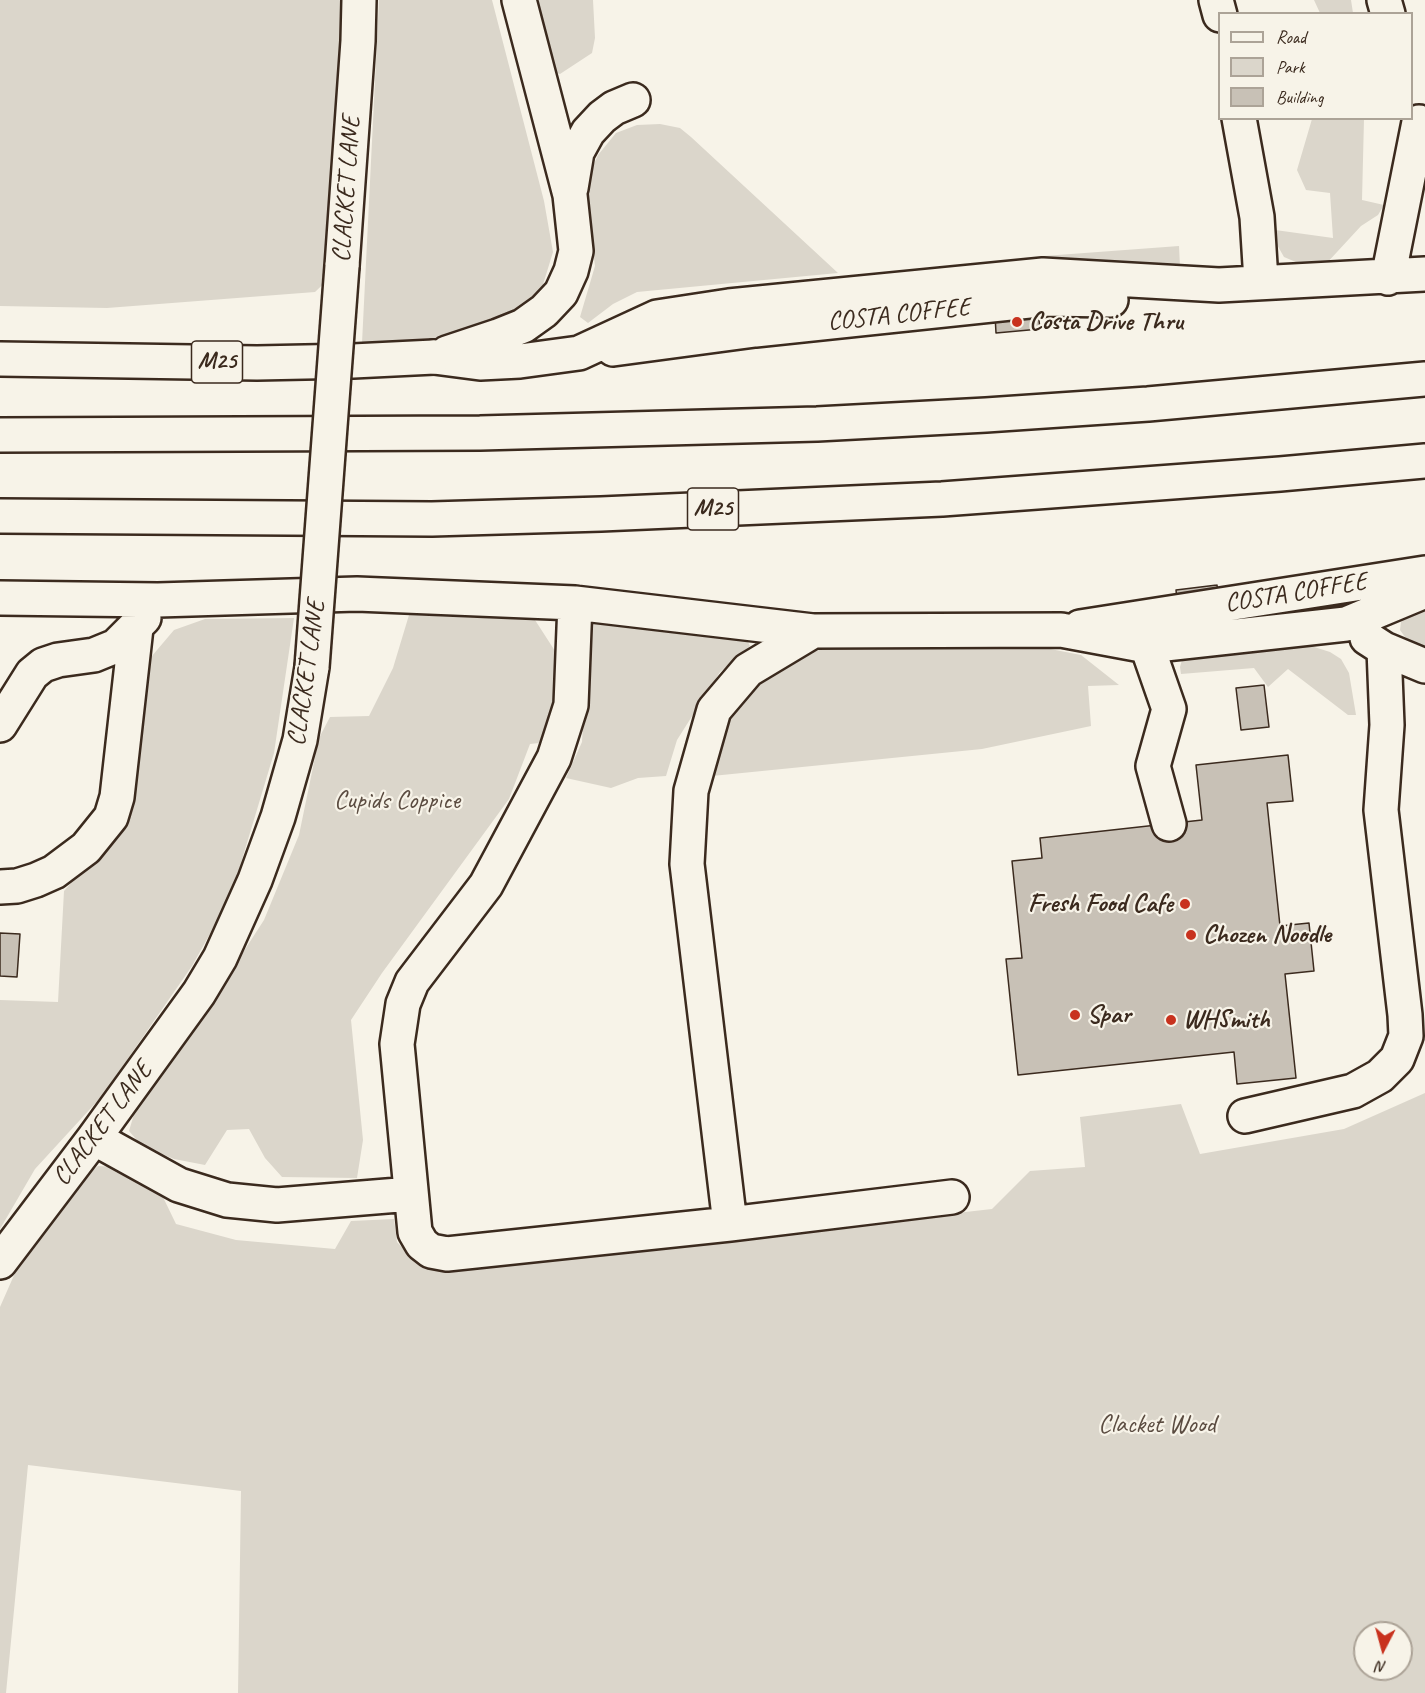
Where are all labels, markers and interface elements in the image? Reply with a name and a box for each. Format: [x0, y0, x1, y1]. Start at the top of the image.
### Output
legend [1218, 12, 1413, 120]
text: Road [1276, 26, 1306, 48]
text: Park [1276, 56, 1305, 78]
text: Building [1276, 86, 1323, 108]
street label: CLACKET LANE [326, 115, 368, 263]
street label: COSTA COFFEE [826, 292, 972, 338]
place label: Costa Drive Thru [1029, 306, 1183, 338]
marker: Costa Drive Thru [1010, 315, 1024, 329]
road number: M25 [192, 341, 242, 383]
road number: M25 [688, 488, 738, 530]
street label: COSTA COFFEE [1223, 566, 1369, 620]
street label: CLACKET LANE [281, 598, 333, 748]
park label: Cupids Coppice [334, 785, 460, 817]
place label: Fresh Food Cafe [1028, 888, 1173, 920]
marker: Fresh Food Cafe [1178, 897, 1192, 911]
place label: Chozen Noodle [1203, 919, 1331, 951]
marker: Chozen Noodle [1184, 928, 1198, 942]
place label: Spar [1087, 999, 1131, 1031]
place label: WHSmith [1183, 1004, 1270, 1036]
marker: Spar [1068, 1008, 1082, 1022]
marker: WHSmith [1164, 1013, 1178, 1027]
street label: CLACKET LANE [46, 1056, 160, 1192]
park label: Clacket Wood [1098, 1409, 1216, 1441]
north arrow [1353, 1621, 1413, 1681]
text: N [1375, 1656, 1387, 1677]

